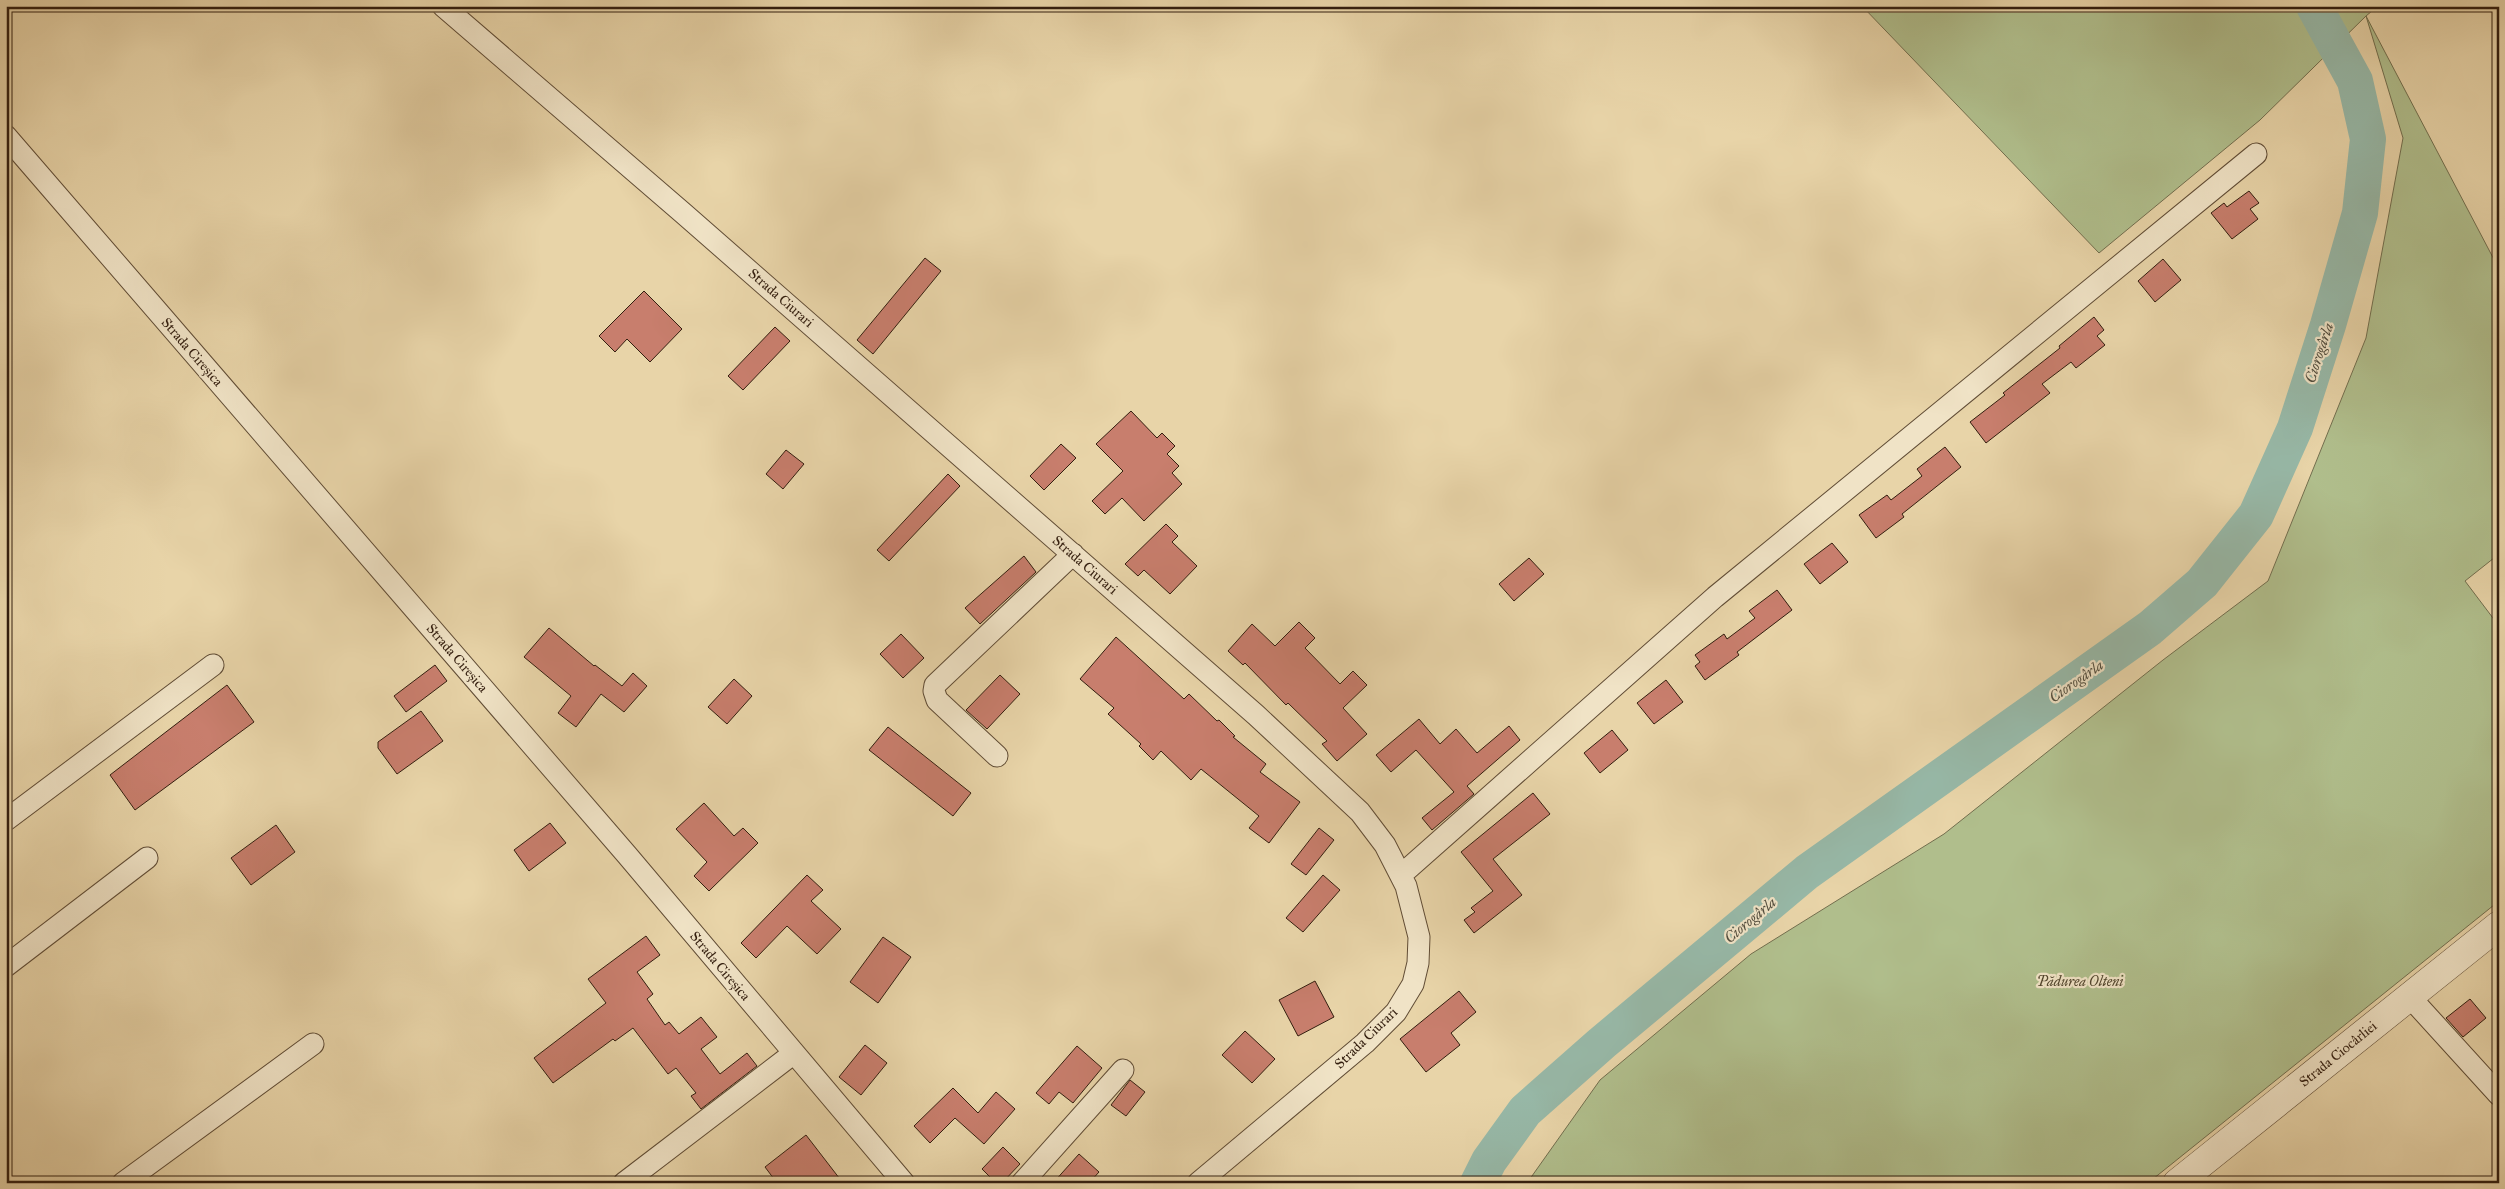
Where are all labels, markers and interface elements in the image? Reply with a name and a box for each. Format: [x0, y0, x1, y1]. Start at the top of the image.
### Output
street label: Strada Ciurari [745, 265, 817, 331]
street label: Strada Cireșica [158, 314, 226, 390]
water label: Ciorogârla [2301, 321, 2337, 385]
street label: Strada Ciurari [1049, 532, 1121, 598]
street label: Strada Cireșica [423, 620, 491, 696]
water label: Ciorogârla [2045, 656, 2107, 706]
water label: Ciorogârla [1720, 893, 1780, 947]
street label: Strada Cireșica [686, 928, 754, 1004]
park label: Pădurea Olteni [2037, 973, 2123, 990]
street label: Strada Ciurari [1331, 1004, 1401, 1072]
street label: Strada Ciocârliei [2296, 1017, 2380, 1090]

